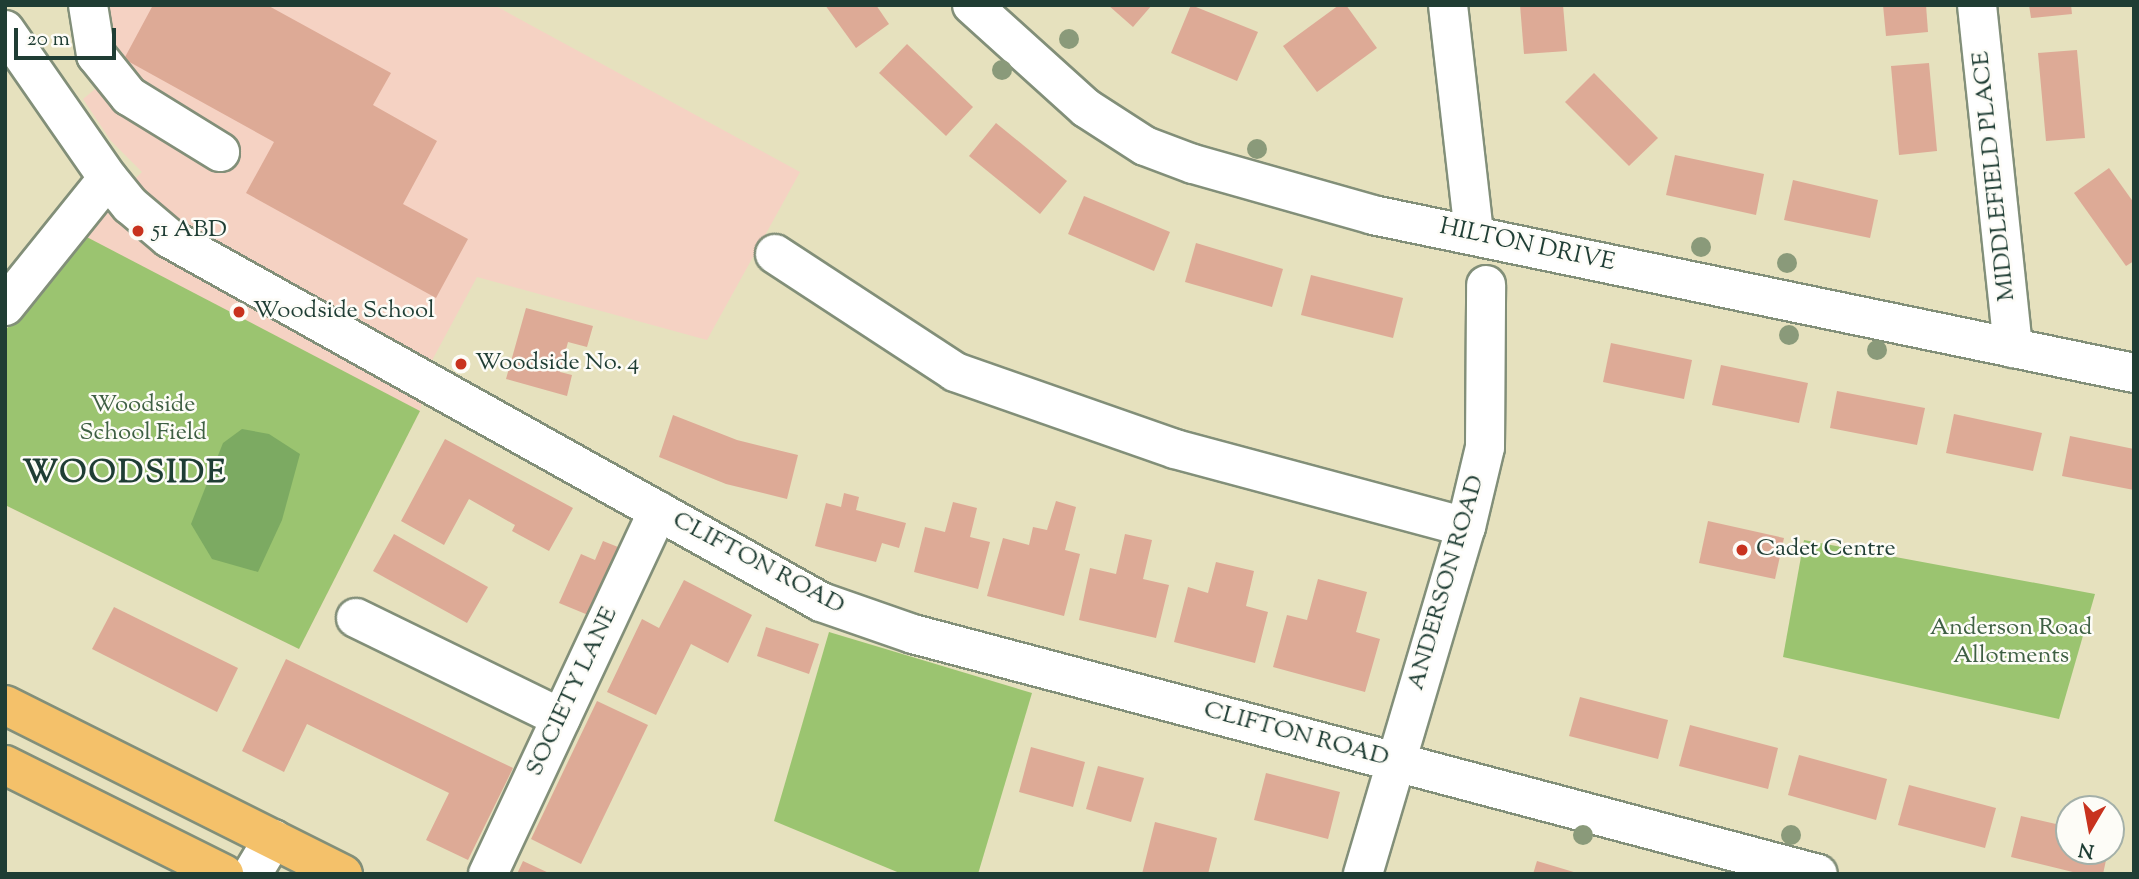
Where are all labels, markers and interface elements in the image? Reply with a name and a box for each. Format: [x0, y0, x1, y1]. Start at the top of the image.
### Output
scale bar [18, 14, 119, 58]
text: 20 m [27, 25, 70, 55]
street label: MIDDLEFIELD PLACE [1968, 50, 2022, 302]
street label: HILTON DRIVE [1437, 213, 1617, 279]
place label: 51 ABD [152, 217, 227, 245]
marker: 51 ABD [130, 223, 146, 239]
place label: Woodside School [253, 298, 435, 326]
marker: Woodside School [231, 304, 247, 320]
place label: Woodside No. 4 [475, 350, 639, 378]
marker: Woodside No. 4 [453, 356, 469, 372]
park label: Woodside School Field [79, 392, 207, 448]
district label: WOODSIDE [24, 455, 226, 493]
street label: ANDERSON ROAD [1403, 472, 1491, 694]
street label: CLIFTON ROAD [667, 507, 849, 621]
place label: Cadet Centre [1756, 536, 1896, 564]
marker: Cadet Centre [1734, 542, 1750, 558]
street label: SOCIETY LANE [521, 603, 625, 781]
park label: Anderson Road Allotments [1930, 615, 2092, 671]
street label: CLIFTON ROAD [1200, 696, 1392, 774]
north arrow [2055, 795, 2125, 865]
text: N [2077, 835, 2096, 864]

